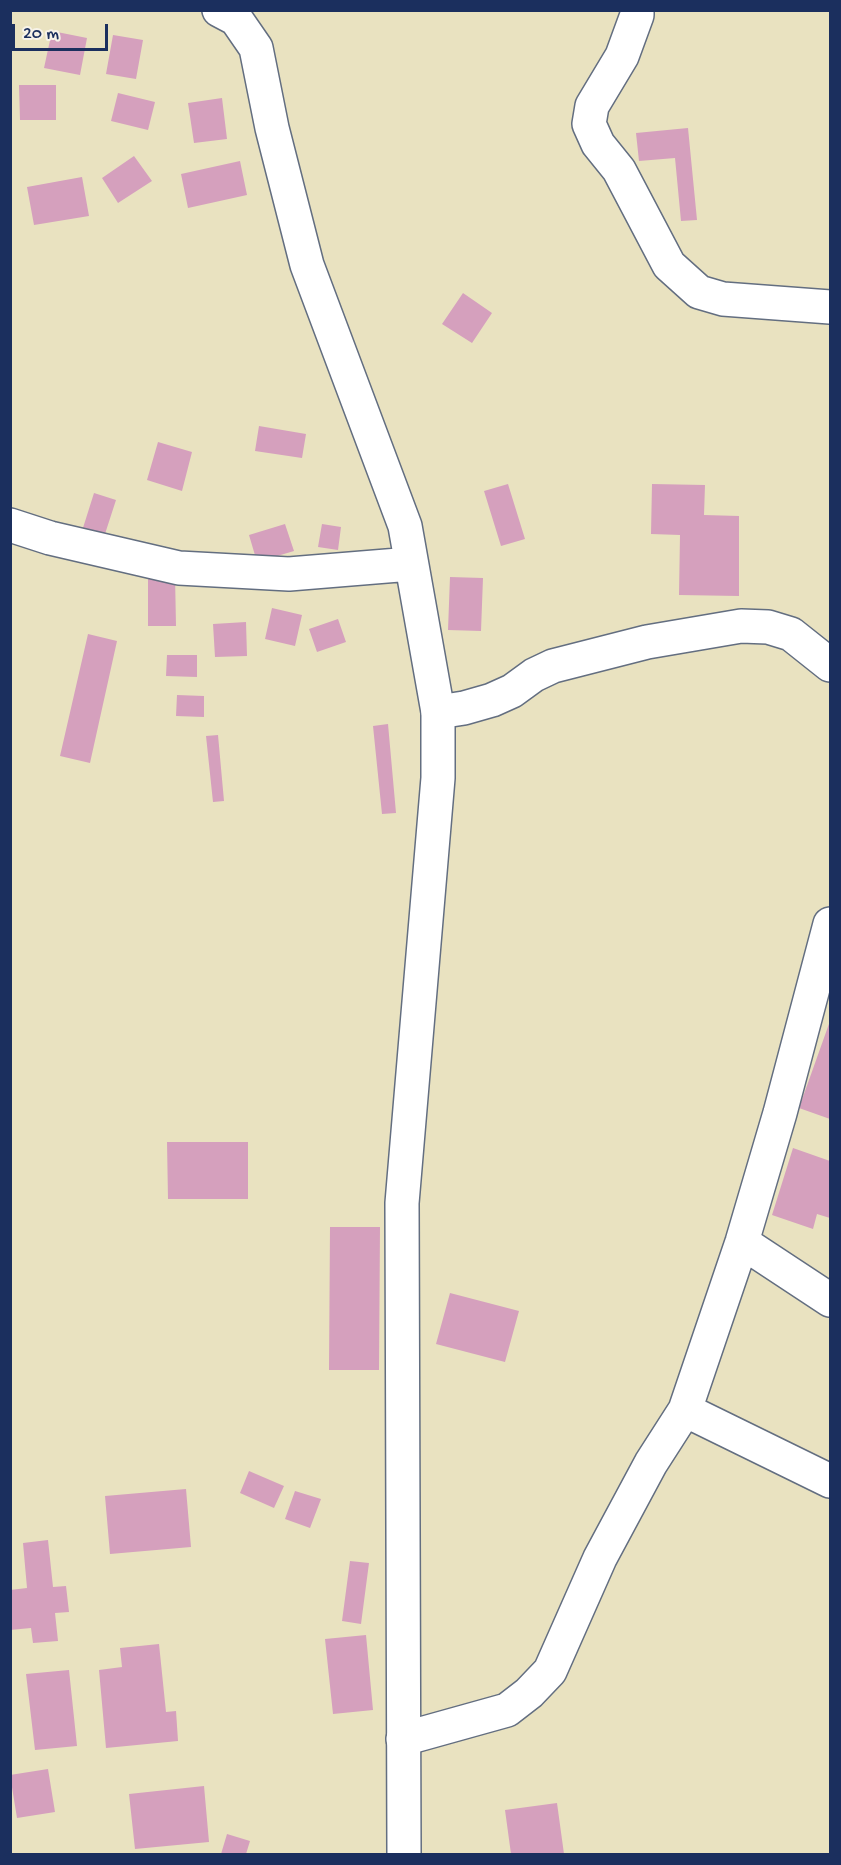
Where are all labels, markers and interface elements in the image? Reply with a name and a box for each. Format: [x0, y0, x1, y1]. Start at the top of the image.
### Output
scale bar [15, 12, 111, 50]
text: 20 m [23, 24, 59, 45]

